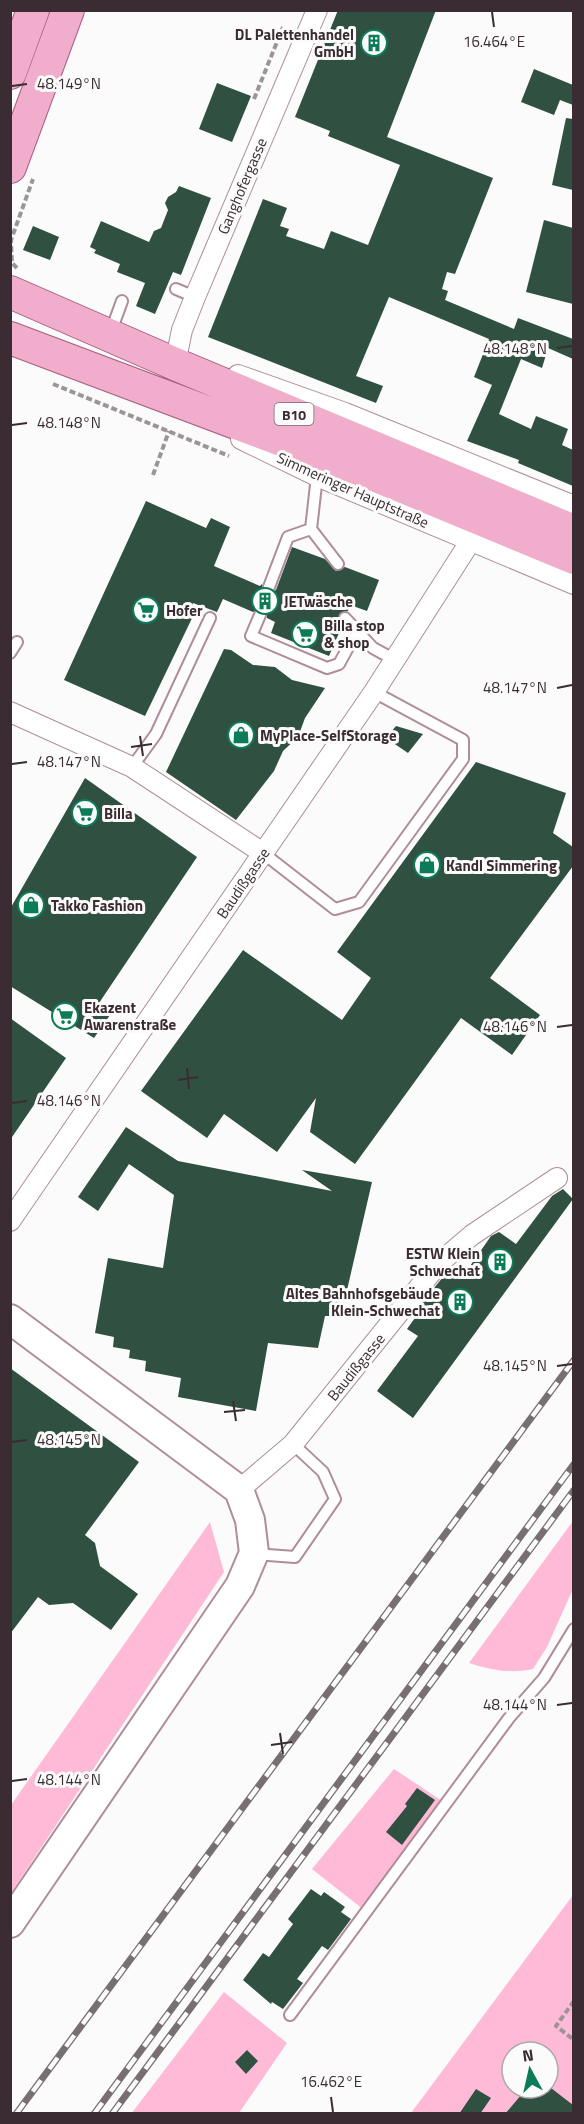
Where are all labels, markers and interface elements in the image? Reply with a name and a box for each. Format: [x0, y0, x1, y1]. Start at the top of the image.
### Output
place label: DL Palettenhandel GmbH [235, 23, 354, 63]
building icon: DL Palettenhandel GmbH [359, 28, 389, 58]
text: 16.464°E [463, 30, 525, 53]
text: 48.149°N [37, 72, 101, 95]
street label: Ganghofergasse [211, 134, 273, 238]
text: 48.148°N [483, 337, 547, 360]
road number: B10 [274, 403, 314, 425]
text: 48.148°N [37, 411, 101, 434]
street label: Simmeringer Hauptstraße [273, 446, 433, 534]
building icon: JETwäsche [250, 586, 280, 616]
place label: JETwäsche [284, 590, 353, 613]
supermarket icon: Hofer [131, 595, 161, 625]
place label: Hofer [166, 599, 203, 622]
place label: Billa stop & shop [324, 614, 385, 654]
supermarket icon: Billa stop & shop [290, 619, 320, 649]
text: 48.147°N [483, 676, 547, 699]
shop icon: MyPlace-SelfStorage [226, 720, 256, 750]
place label: MyPlace-SelfStorage [260, 724, 397, 747]
text: 48.147°N [37, 750, 101, 773]
supermarket icon: Billa [70, 798, 100, 828]
place label: Billa [104, 802, 133, 825]
street label: Baudißgasse [211, 843, 275, 923]
shop icon: Kandl Simmering [412, 850, 442, 880]
place label: Kandl Simmering [446, 854, 557, 877]
shop icon: Takko Fashion [16, 890, 46, 920]
place label: Takko Fashion [51, 894, 143, 917]
place label: Ekazent Awarenstraße [84, 996, 177, 1036]
supermarket icon: Ekazent Awarenstraße [50, 1001, 80, 1031]
text: 48.146°N [483, 1015, 547, 1038]
text: 48.146°N [37, 1089, 101, 1112]
place label: ESTW Klein Schwechat [406, 1242, 481, 1282]
building icon: ESTW Klein Schwechat [485, 1247, 515, 1277]
place label: Altes Bahnhofsgebäude Klein-Schwechat [286, 1282, 441, 1322]
building icon: Altes Bahnhofsgebäude Klein-Schwechat [445, 1287, 475, 1317]
street label: Baudißgasse [322, 1328, 390, 1406]
text: 48.145°N [483, 1354, 547, 1377]
text: 48.145°N [37, 1428, 101, 1451]
text: 48.144°N [483, 1693, 547, 1716]
text: 48.144°N [37, 1768, 101, 1791]
north arrow [500, 2040, 560, 2100]
text: N [521, 2042, 535, 2068]
text: 16.462°E [300, 2070, 362, 2093]

